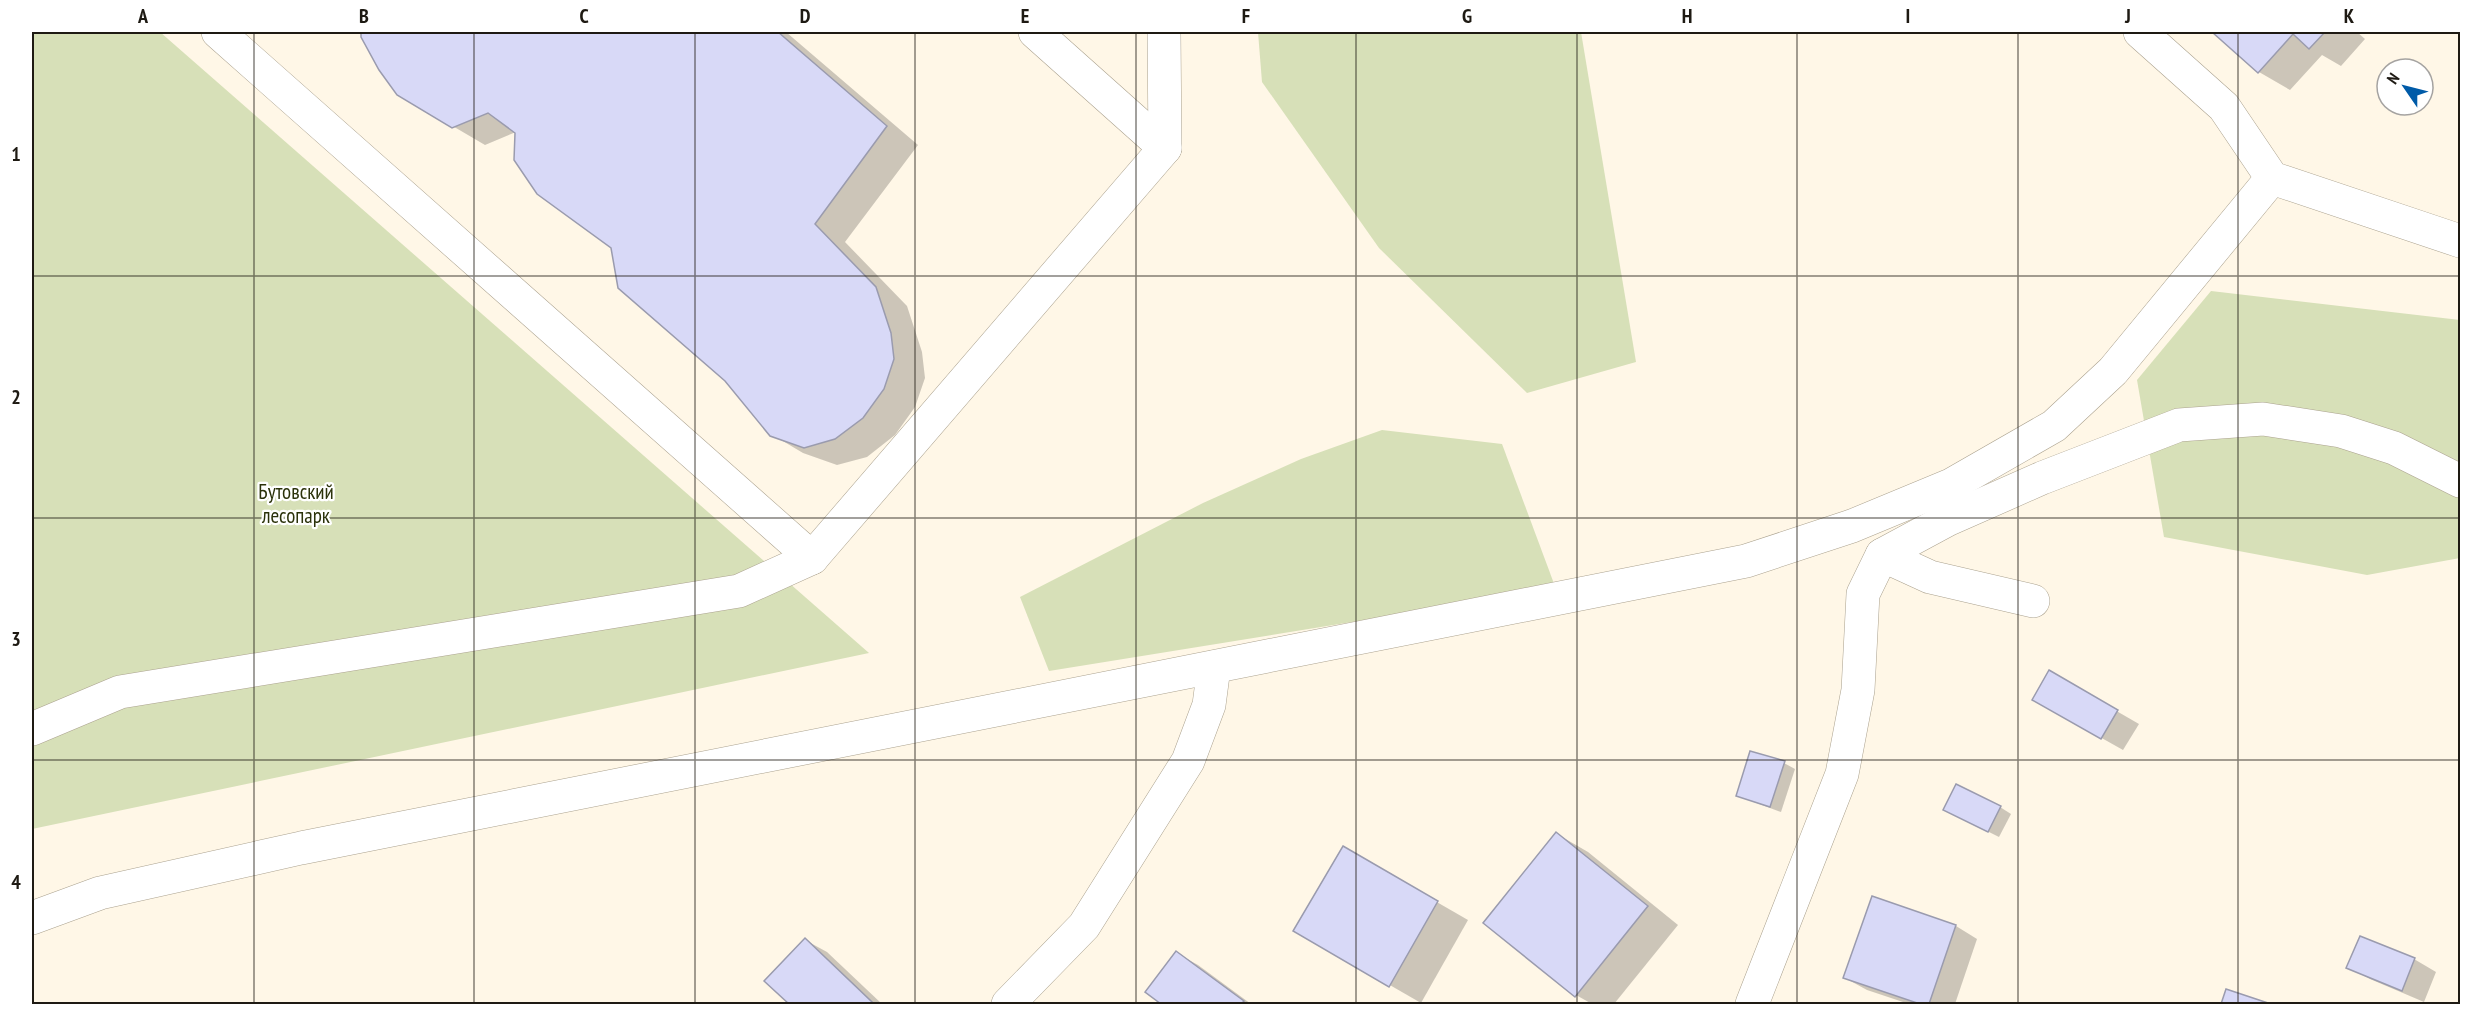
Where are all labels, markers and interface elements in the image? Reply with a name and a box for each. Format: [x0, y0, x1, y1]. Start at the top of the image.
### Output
text: A [137, 3, 149, 29]
text: B [359, 3, 369, 29]
text: C [579, 3, 589, 29]
text: D [800, 3, 811, 29]
text: E [1021, 3, 1029, 29]
text: F [1242, 3, 1250, 29]
text: G [1462, 3, 1472, 29]
text: H [1682, 3, 1692, 29]
text: I [1906, 3, 1910, 29]
text: J [2124, 3, 2131, 29]
text: K [2344, 3, 2355, 29]
north arrow [2375, 57, 2435, 117]
text: N [2382, 69, 2403, 88]
text: 1 [11, 141, 21, 167]
text: 2 [11, 384, 21, 410]
park label: Бутовский лесопарк [258, 478, 334, 529]
text: 3 [11, 626, 21, 652]
text: 4 [11, 869, 21, 895]

